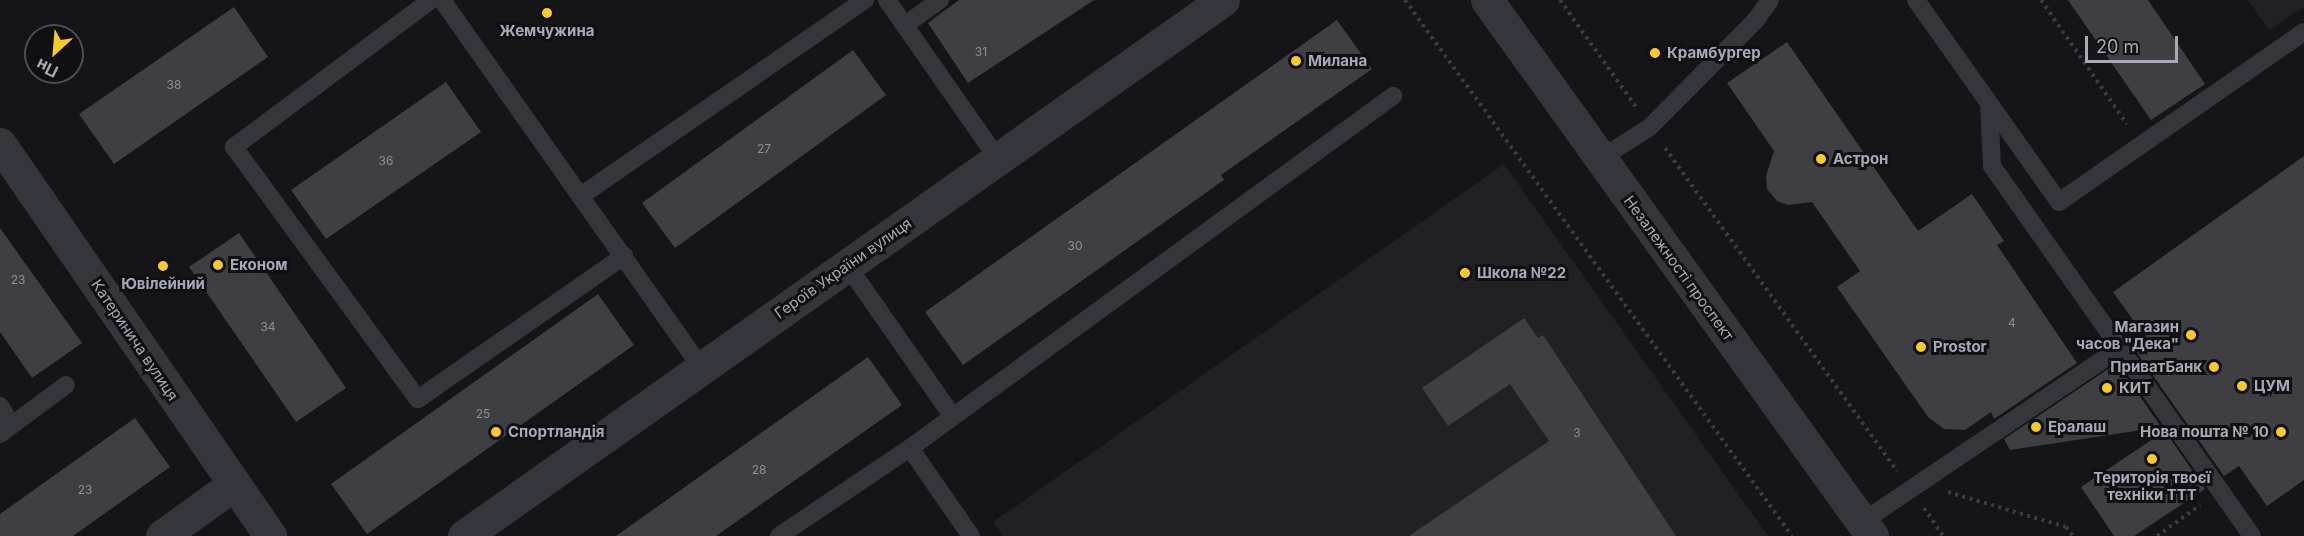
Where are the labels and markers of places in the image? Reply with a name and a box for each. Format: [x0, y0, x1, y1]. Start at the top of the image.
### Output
marker: Жемчужина [540, 6, 554, 20]
place label: Жемчужина [500, 22, 594, 40]
place label: Крамбургер [1667, 44, 1761, 62]
marker: Крамбургер [1648, 46, 1662, 60]
place label: Милана [1308, 52, 1367, 70]
marker: Милана [1289, 54, 1303, 68]
place label: Астрон [1833, 150, 1888, 168]
marker: Астрон [1814, 152, 1828, 166]
place label: Економ [230, 256, 287, 274]
marker: Економ [211, 258, 225, 272]
marker: Ювілейний [156, 259, 170, 273]
place label: Школа №22 [1477, 264, 1566, 282]
marker: Школа №22 [1458, 266, 1472, 280]
place label: Ювілейний [121, 275, 205, 293]
place label: Магазин часов "Дека" [2076, 317, 2179, 352]
marker: Магазин часов "Дека" [2184, 328, 2198, 342]
place label: Prostor [1933, 338, 1987, 356]
marker: Prostor [1914, 340, 1928, 354]
place label: ПриватБанк [2110, 358, 2202, 376]
marker: ПриватБанк [2207, 360, 2221, 374]
place label: ЦУМ [2254, 377, 2290, 395]
place label: КИТ [2119, 379, 2151, 397]
marker: ЦУМ [2235, 379, 2249, 393]
marker: КИТ [2100, 381, 2114, 395]
place label: Ералаш [2048, 418, 2106, 436]
marker: Ералаш [2029, 420, 2043, 434]
place label: Спортландія [508, 423, 604, 441]
place label: Нова пошта № 10 [2140, 423, 2269, 441]
marker: Спортландія [489, 425, 503, 439]
marker: Нова пошта № 10 [2274, 425, 2288, 439]
marker: Територія твоєї техніки ТТТ [2145, 452, 2159, 466]
place label: Територія твоєї техніки ТТТ [2093, 468, 2211, 503]

